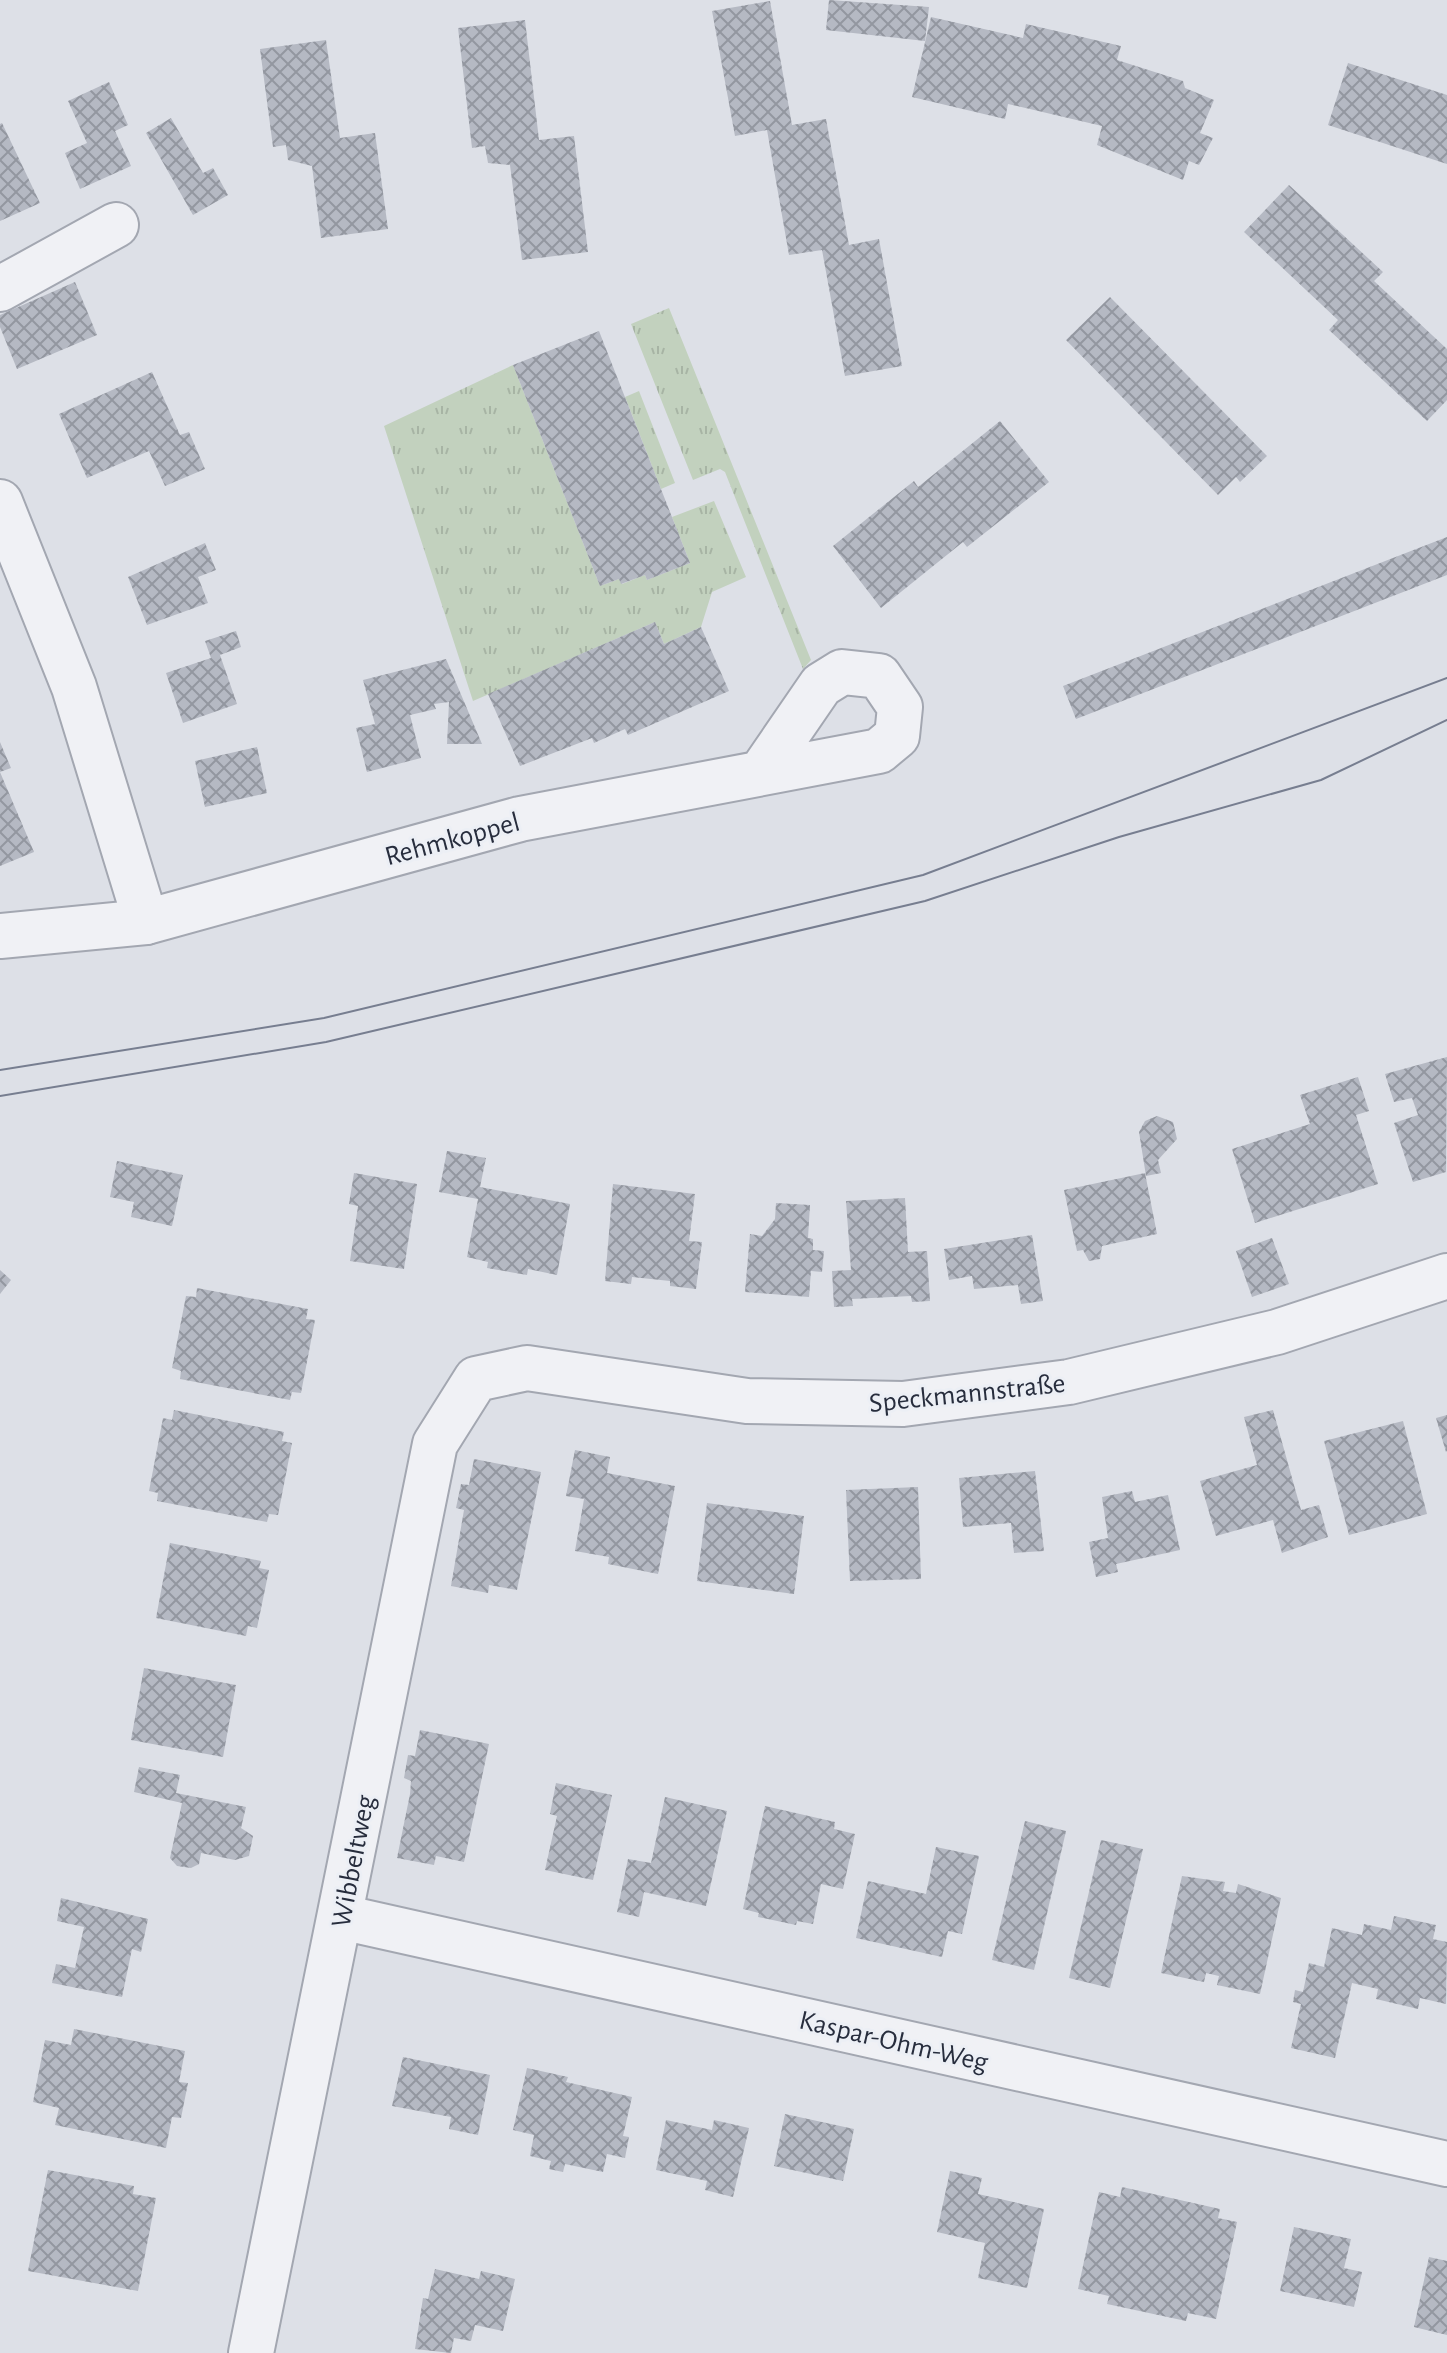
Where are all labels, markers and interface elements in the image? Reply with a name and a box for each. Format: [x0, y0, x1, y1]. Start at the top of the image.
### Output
street label: Rehmkoppel [382, 808, 523, 871]
street label: Speckmannstraße [868, 1370, 1067, 1418]
street label: Wibbeltweg [327, 1793, 381, 1930]
street label: Kaspar-Ohm-Weg [796, 2007, 991, 2077]

